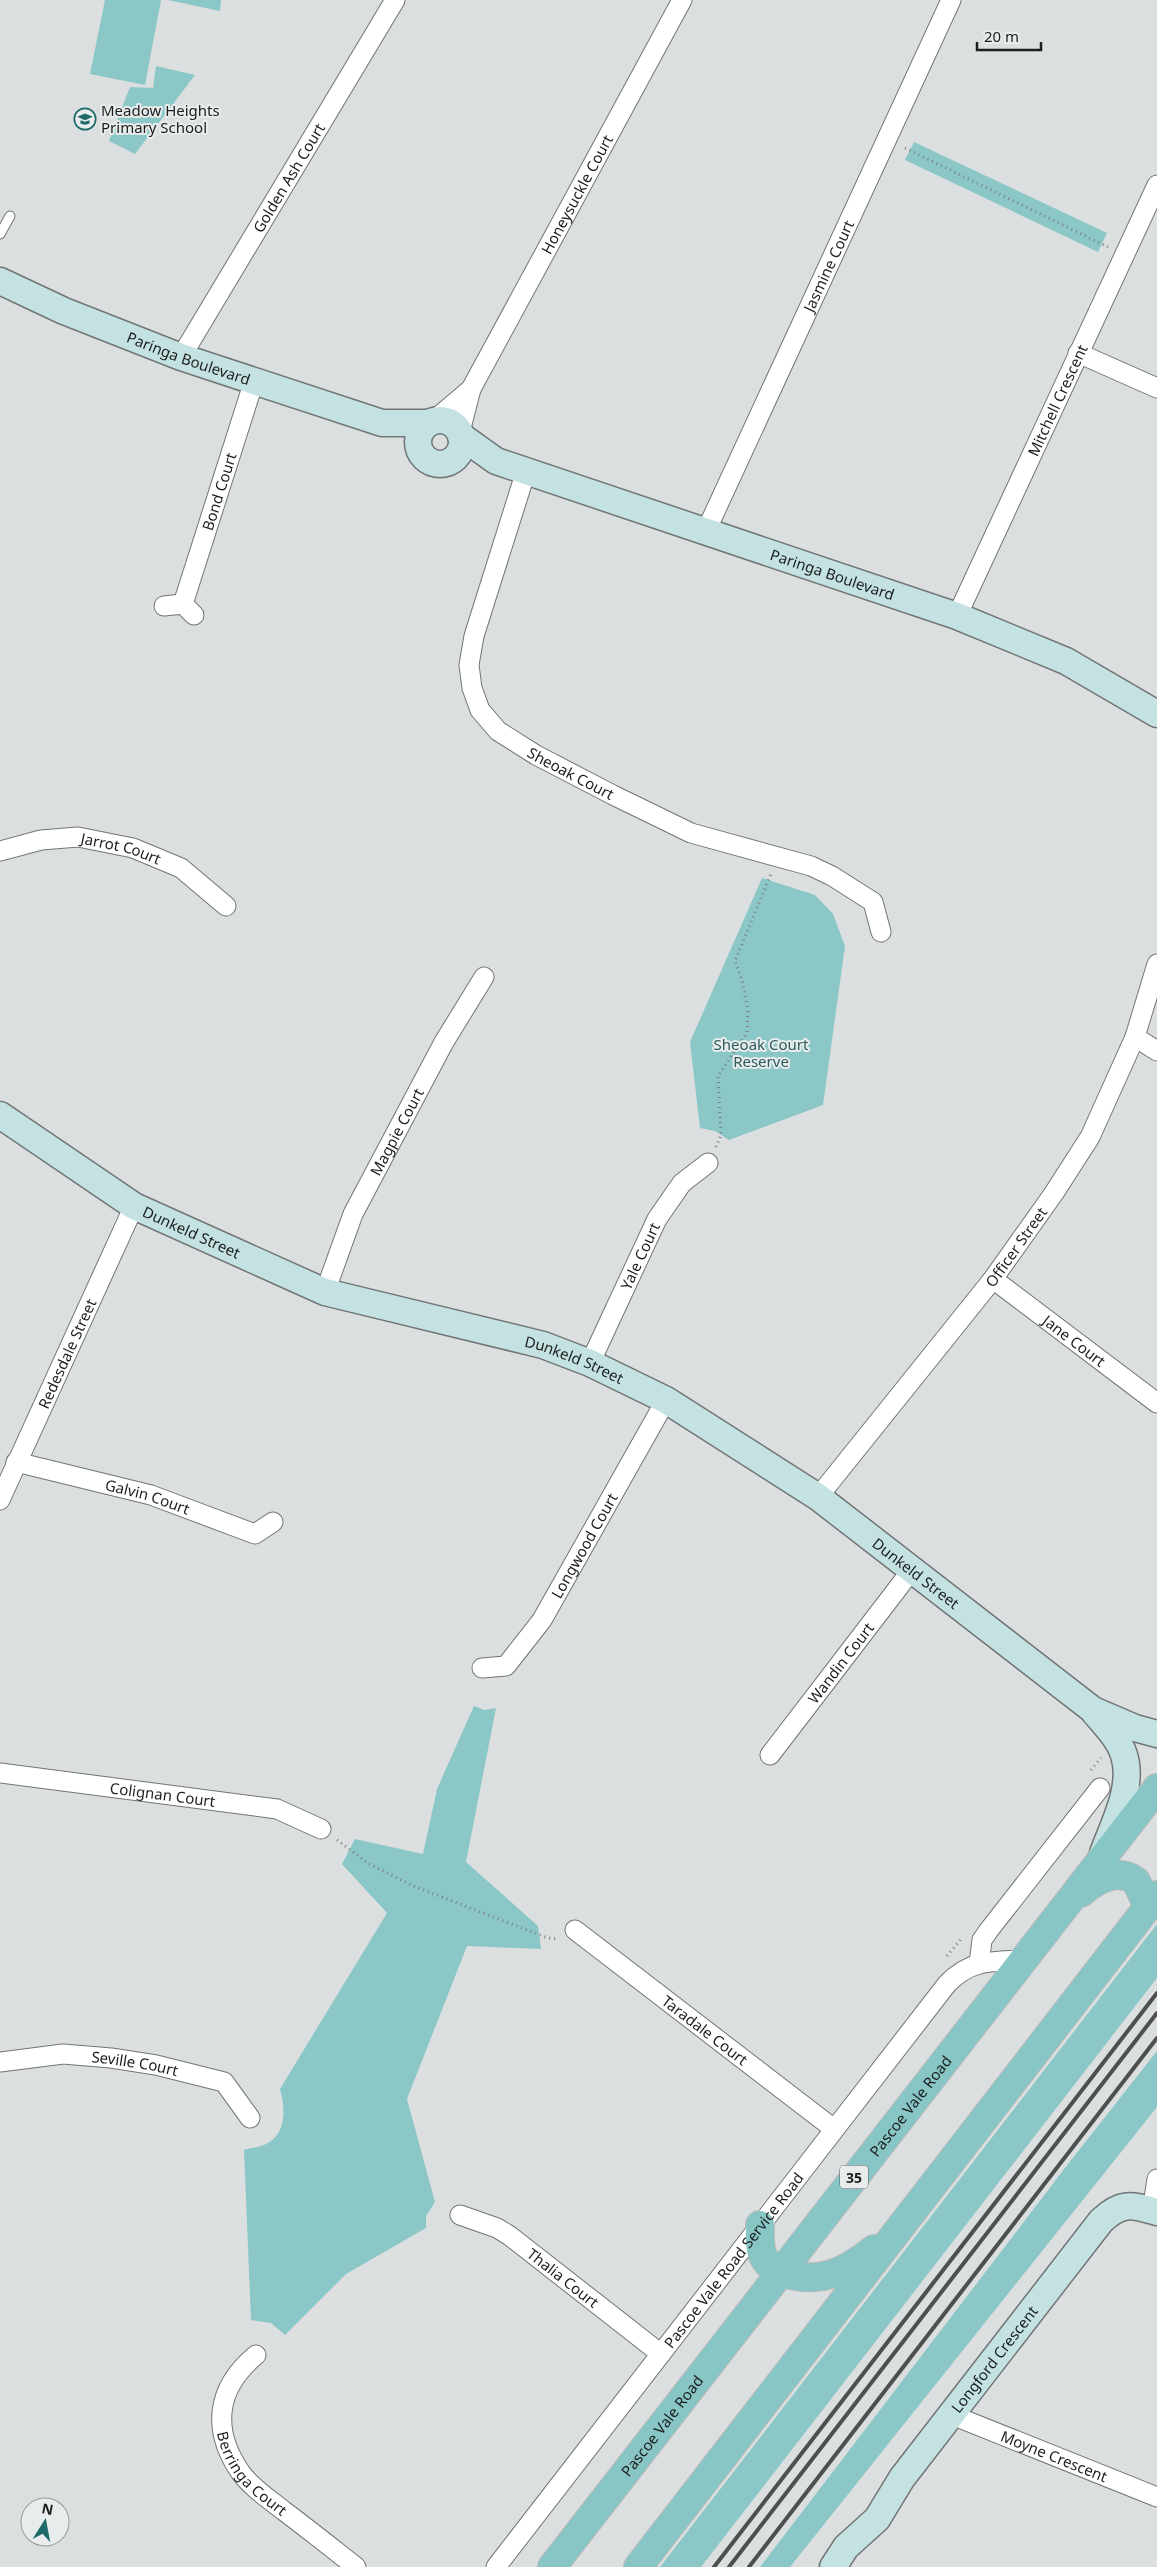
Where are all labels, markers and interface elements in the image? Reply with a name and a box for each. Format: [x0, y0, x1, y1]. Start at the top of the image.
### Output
scale bar [977, 20, 1041, 52]
text: 20 m [984, 26, 1019, 46]
place label: Meadow Heights Primary School [101, 100, 220, 137]
school or university icon: Meadow Heights Primary School [73, 107, 97, 131]
street label: Golden Ash Court [248, 119, 329, 236]
street label: Honeysuckle Court [536, 131, 617, 257]
street label: Jasmine Court [798, 216, 858, 317]
street label: Paringa Boulevard [124, 327, 253, 389]
street label: Mitchell Crescent [1023, 341, 1092, 459]
street label: Bond Court [197, 450, 241, 533]
street label: Paringa Boulevard [768, 544, 897, 604]
street label: Sheoak Court [524, 742, 618, 804]
street label: Jarrot Court [77, 827, 165, 869]
park label: Sheoak Court Reserve [714, 1034, 809, 1071]
street label: Magpie Court [365, 1084, 428, 1179]
street label: Dunkeld Street [140, 1201, 244, 1263]
street label: Officer Street [981, 1202, 1051, 1291]
street label: Yale Court [616, 1219, 664, 1293]
street label: Redesdale Street [33, 1295, 101, 1412]
street label: Jane Court [1037, 1309, 1110, 1371]
street label: Dunkeld Street [523, 1331, 628, 1388]
street label: Galvin Court [103, 1474, 193, 1519]
street label: Longwood Court [546, 1489, 622, 1602]
street label: Dunkeld Street [868, 1533, 964, 1613]
street label: Wandin Court [803, 1618, 878, 1708]
street label: Colignan Court [109, 1777, 217, 1811]
street label: Taradale Court [658, 1991, 753, 2070]
street label: Seville Court [91, 2046, 181, 2080]
street label: Pascoe Vale Road [865, 2051, 956, 2160]
road number: 35 [840, 2166, 868, 2188]
street label: Pascoe Vale Road Service Road [659, 2168, 808, 2352]
street label: Thalia Court [523, 2243, 604, 2312]
street label: Longford Crescent [946, 2301, 1042, 2417]
street label: Pascoe Vale Road [616, 2371, 707, 2480]
street label: Moyne Crescent [998, 2426, 1111, 2486]
street label: Berringa Court [213, 2429, 292, 2520]
north arrow [20, 2497, 70, 2547]
text: N [40, 2498, 55, 2519]

